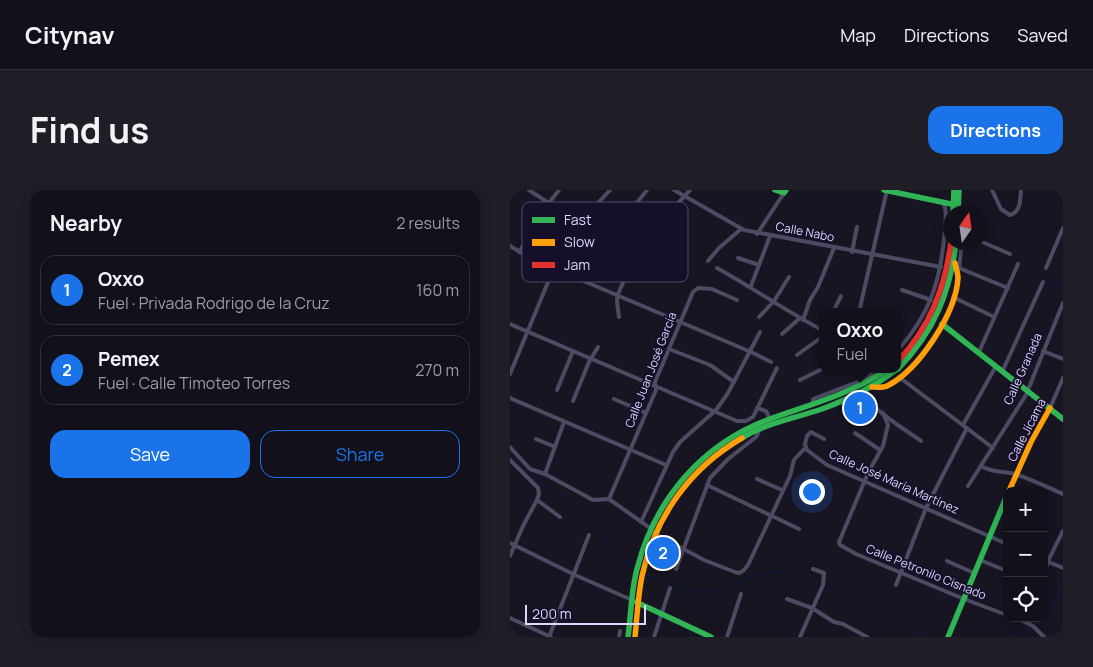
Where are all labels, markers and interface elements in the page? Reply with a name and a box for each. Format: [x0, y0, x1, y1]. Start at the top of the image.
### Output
text: Citynav [25, 18, 115, 51]
text: Map [840, 23, 876, 47]
text: Directions [904, 23, 989, 47]
text: Saved [1017, 23, 1068, 47]
text: Find us [30, 106, 149, 154]
button: Directions [928, 106, 1063, 154]
legend [522, 202, 688, 282]
north arrow [943, 205, 988, 250]
text: Nearby [50, 209, 122, 237]
text: Fast [564, 210, 592, 229]
text: 2 results [396, 212, 460, 234]
street label: Calle Nabo [774, 218, 836, 246]
text: Slow [564, 232, 595, 251]
text: Jam [564, 255, 590, 274]
text: Oxxo [98, 266, 144, 292]
text: 1 [63, 279, 71, 301]
text: 160 m [416, 279, 459, 301]
text: Fuel · Privada Rodrigo de la Cruz [98, 292, 330, 314]
popup [819, 308, 901, 373]
street label: Calle Juan José García [621, 309, 680, 430]
text: Oxxo [837, 317, 883, 343]
street label: Calle Granada [999, 330, 1046, 407]
text: Fuel [837, 343, 868, 365]
text: Pemex [98, 346, 160, 372]
text: 2 [62, 359, 72, 381]
text: 270 m [415, 359, 459, 381]
text: Fuel · Calle Timoteo Torres [98, 372, 290, 394]
pin: 1 [844, 389, 876, 427]
street label: Calle Jícama [1003, 395, 1050, 464]
button: Save [50, 430, 250, 478]
button: Share [260, 430, 460, 478]
street label: Calle José María Martínez [826, 445, 962, 518]
your location [799, 479, 825, 505]
map controls [1003, 487, 1048, 622]
button: + [1003, 487, 1048, 532]
button: − [1003, 532, 1048, 577]
pin: 2 [647, 534, 679, 572]
street label: Calle Petronilo Cisnado [863, 540, 989, 603]
button: locate [1003, 577, 1048, 622]
scale bar [525, 602, 646, 625]
text: 200 m [532, 604, 572, 623]

